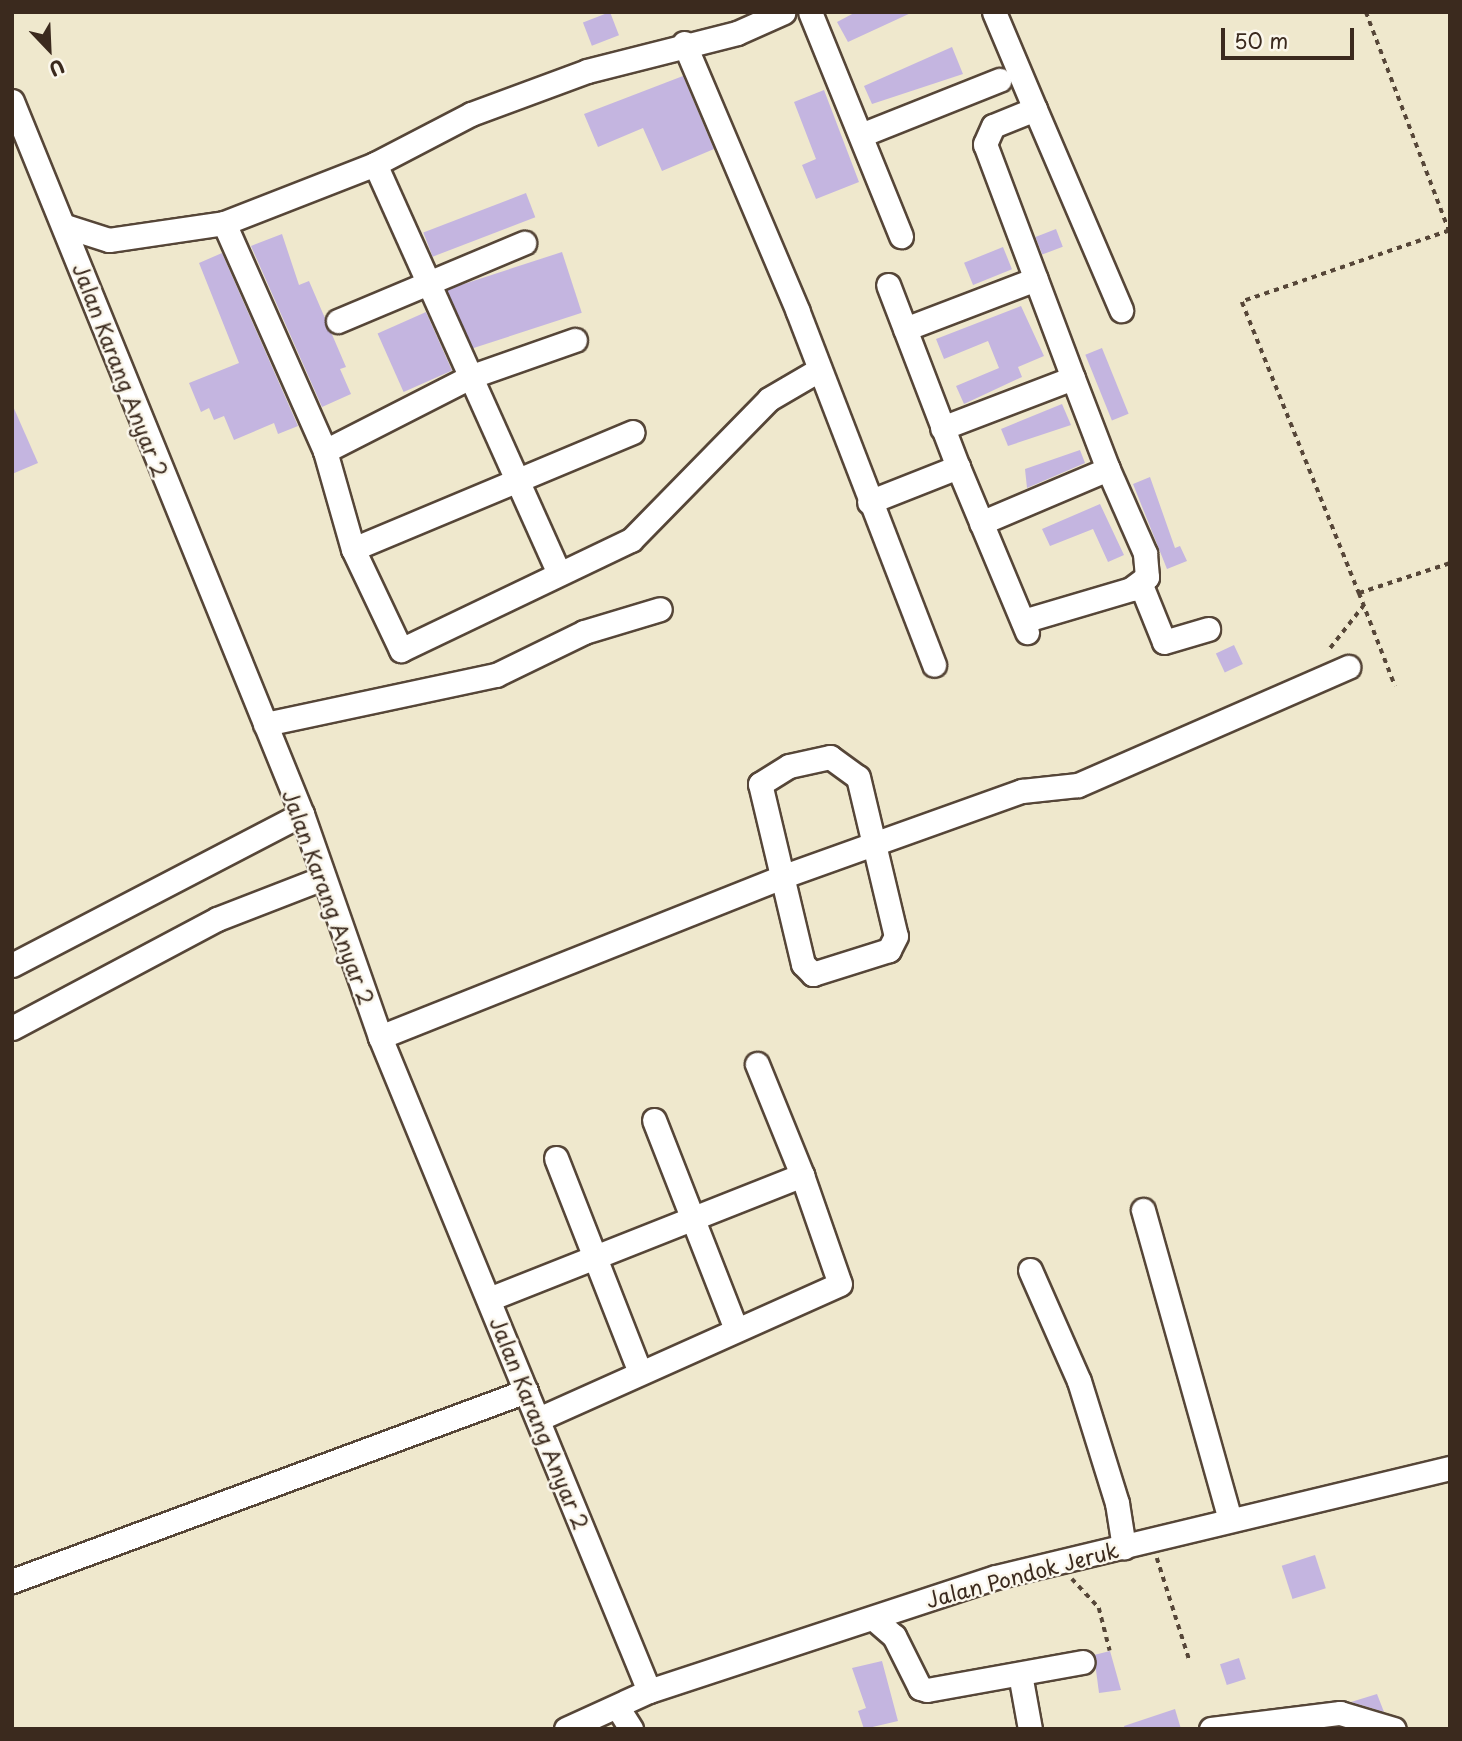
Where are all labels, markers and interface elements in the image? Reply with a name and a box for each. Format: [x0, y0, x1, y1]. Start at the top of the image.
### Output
north arrow [14, 14, 84, 84]
scale bar [1224, 14, 1357, 58]
text: 50 m [1234, 24, 1288, 56]
text: U [45, 53, 69, 84]
street label: Jalan Karang Anyar 2 [68, 259, 174, 481]
street label: Jalan Karang Anyar 2 [278, 785, 380, 1009]
street label: Jalan Karang Anyar 2 [485, 1312, 595, 1534]
street label: Jalan Pondok Jeruk [922, 1536, 1122, 1612]

